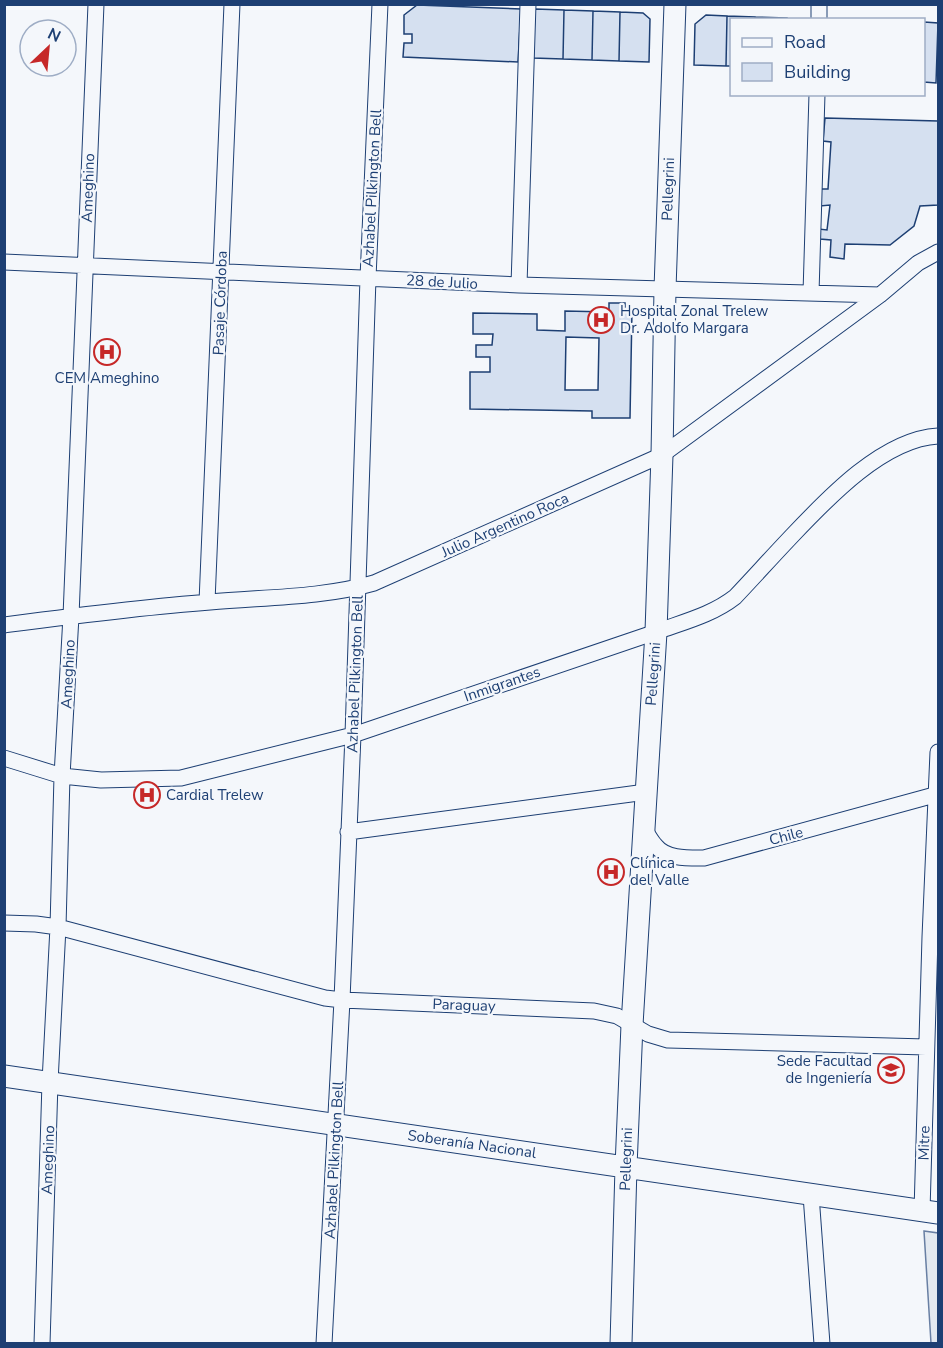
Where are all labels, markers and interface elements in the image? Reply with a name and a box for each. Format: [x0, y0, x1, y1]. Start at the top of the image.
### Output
north arrow [18, 18, 78, 78]
legend [730, 18, 925, 96]
text: N [44, 23, 64, 48]
text: Road [784, 30, 826, 54]
text: Building [784, 60, 851, 84]
street label: Azhabel Pilkington Bell [358, 108, 386, 267]
street label: Ameghino [77, 153, 99, 223]
street label: Pellegrini [657, 157, 679, 221]
street label: Pasaje Córdoba [208, 250, 232, 356]
street label: 28 de Julio [406, 270, 478, 294]
place label: Hospital Zonal Trelew Dr. Adolfo Margara [620, 301, 769, 338]
hospital icon: Hospital Zonal Trelew Dr. Adolfo Margara [586, 305, 616, 335]
hospital icon: CEM Ameghino [92, 337, 122, 367]
place label: CEM Ameghino [55, 368, 159, 388]
street label: Julio Argentino Roca [437, 488, 572, 562]
street label: Azhabel Pilkington Bell [342, 594, 368, 753]
street label: Ameghino [56, 639, 80, 709]
street label: Pellegrini [641, 642, 665, 706]
street label: Inmigrantes [461, 662, 543, 706]
hospital icon: Cardial Trelew [132, 780, 162, 810]
place label: Cardial Trelew [166, 785, 264, 805]
street label: Chile [767, 822, 805, 850]
place label: Clínica del Valle [630, 853, 689, 890]
hospital icon: Clínica del Valle [596, 857, 626, 887]
street label: Paraguay [432, 994, 496, 1016]
place label: Sede Facultad de Ingeniería [777, 1051, 872, 1088]
school or university icon: Sede Facultad de Ingeniería [876, 1055, 906, 1085]
street label: Azhabel Pilkington Bell [320, 1080, 348, 1239]
street label: Ameghino [37, 1125, 59, 1195]
street label: Soberanía Nacional [406, 1125, 538, 1163]
street label: Mitre [913, 1125, 935, 1161]
street label: Pellegrini [615, 1127, 637, 1191]

